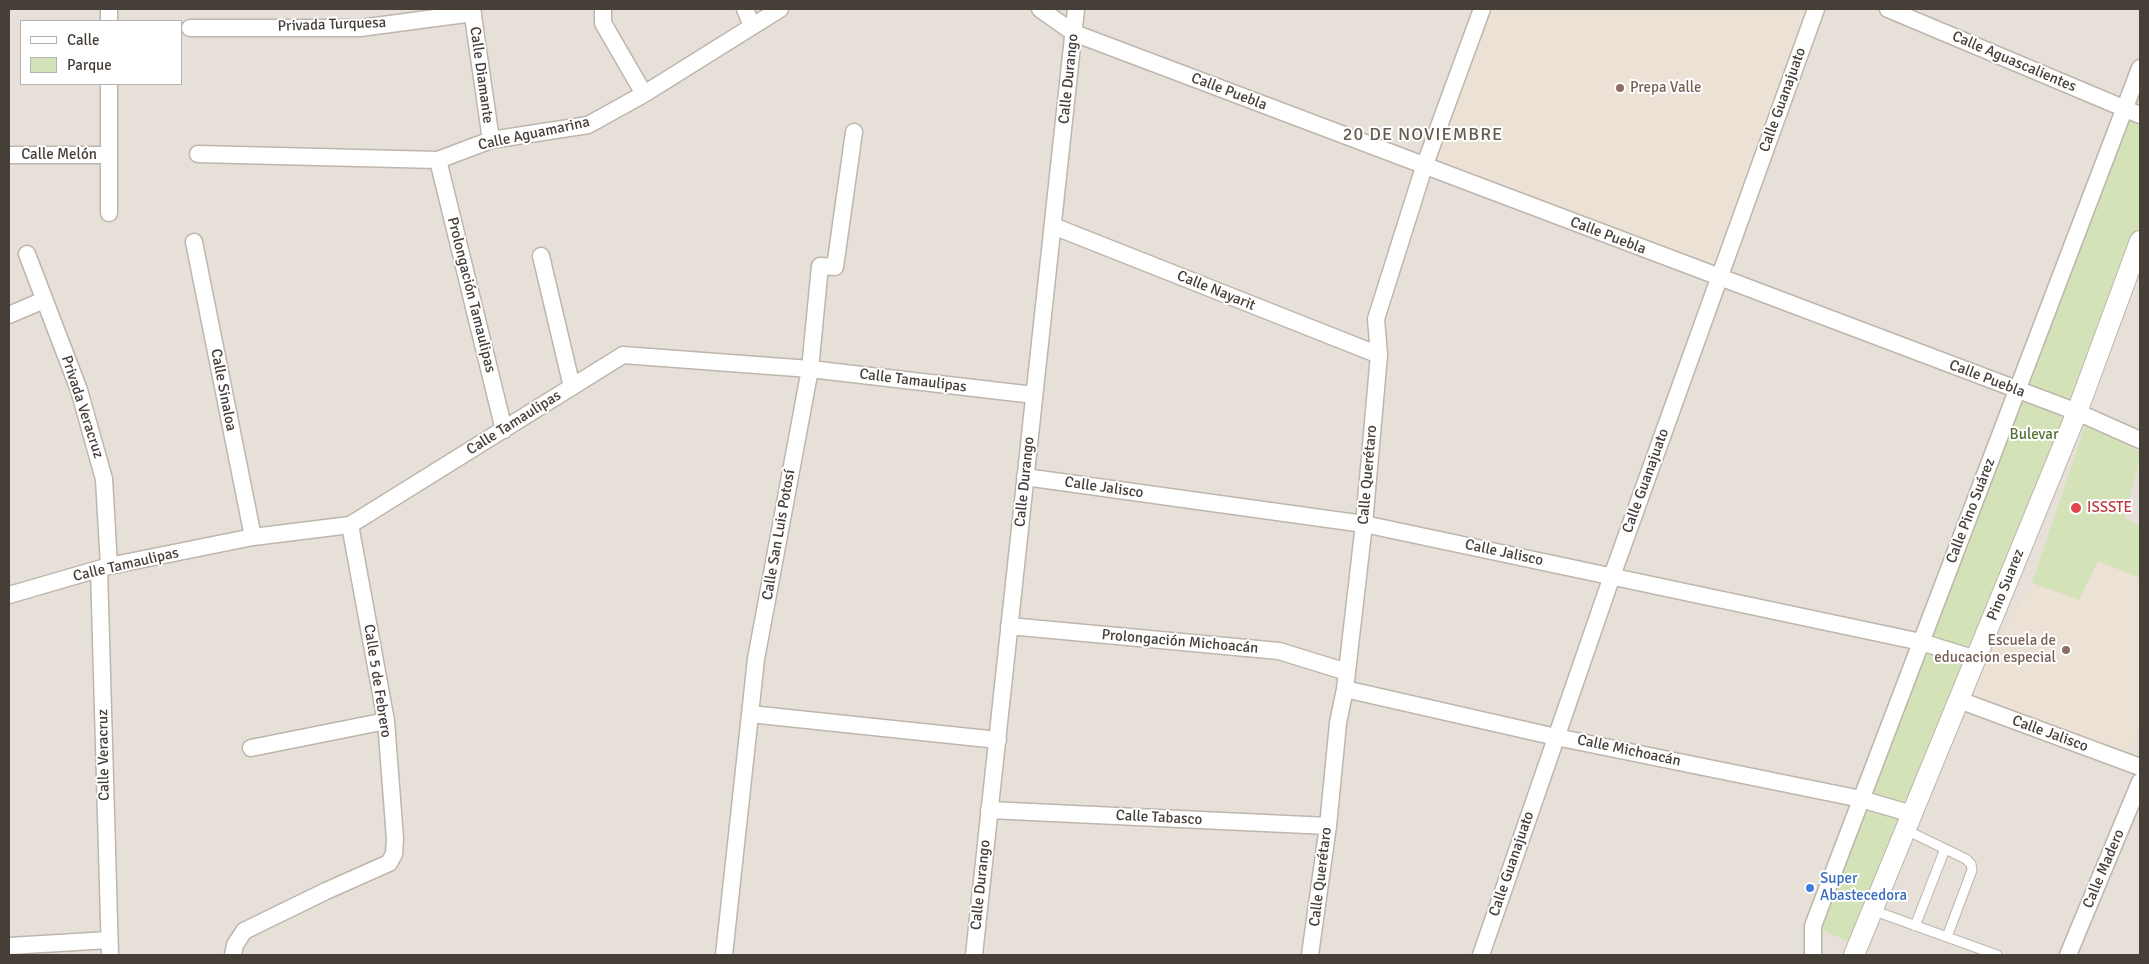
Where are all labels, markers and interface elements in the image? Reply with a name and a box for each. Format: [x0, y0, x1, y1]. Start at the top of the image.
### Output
street label: Privada Turquesa [277, 14, 387, 36]
legend [20, 20, 182, 85]
street label: Calle Diamante [465, 25, 497, 125]
street label: Calle Aguascalientes [1949, 28, 2079, 96]
text: Calle [67, 31, 100, 49]
street label: Calle Durango [1055, 33, 1083, 125]
street label: Calle Guanajuato [1756, 45, 1810, 155]
text: Parque [67, 56, 112, 74]
street label: Calle Puebla [1189, 69, 1269, 115]
place label: Prepa Valle [1630, 79, 1702, 97]
marker: Prepa Valle [1614, 82, 1626, 94]
street label: Calle Aguamarina [476, 113, 592, 155]
district label: 20 DE NOVIEMBRE [1341, 124, 1505, 146]
street label: Calle Melón [21, 146, 97, 164]
street label: Calle Puebla [1568, 213, 1648, 259]
street label: Prolongación Tamaulipas [443, 215, 499, 375]
street label: Calle Nayarit [1174, 267, 1258, 315]
street label: Calle Sinaloa [206, 347, 240, 433]
street label: Privada Veracruz [57, 353, 107, 461]
street label: Calle Puebla [1947, 356, 2027, 402]
street label: Calle Tamaulipas [858, 365, 968, 397]
street label: Calle Tamaulipas [463, 387, 565, 459]
street label: Calle Querétaro [1355, 424, 1381, 526]
street label: Calle Guanajuato [1619, 426, 1673, 536]
park label: Bulevar [2010, 426, 2058, 444]
street label: Calle Durango [1011, 436, 1039, 528]
street label: Calle Pino Suárez [1943, 456, 1999, 566]
street label: Calle San Luis Potosí [759, 468, 799, 602]
street label: Calle Jalisco [1063, 474, 1145, 502]
place label: ISSSTE [2087, 499, 2132, 517]
marker: ISSSTE [2069, 501, 2083, 515]
street label: Calle Jalisco [1463, 536, 1545, 570]
street label: Calle Tamaulipas [71, 544, 181, 586]
street label: Pino Suarez [1984, 547, 2028, 623]
street label: Calle 5 de Febrero [359, 623, 395, 739]
street label: Prolongación Michoacán [1101, 626, 1259, 658]
place label: Escuela de educacion especial [1934, 632, 2056, 667]
marker: Escuela de educacion especial [2060, 644, 2072, 656]
street label: Calle Veracruz [94, 709, 114, 801]
street label: Calle Jalisco [2010, 712, 2090, 756]
street label: Calle Michoacán [1576, 731, 1682, 771]
street label: Calle Tabasco [1115, 807, 1203, 829]
street label: Calle Guanajuato [1486, 809, 1538, 919]
street label: Calle Querétaro [1306, 826, 1336, 928]
street label: Calle Madero [2079, 827, 2129, 911]
street label: Calle Durango [967, 839, 995, 931]
place label: Super Abastecedora [1820, 870, 1907, 905]
marker: Super Abastecedora [1804, 882, 1816, 894]

